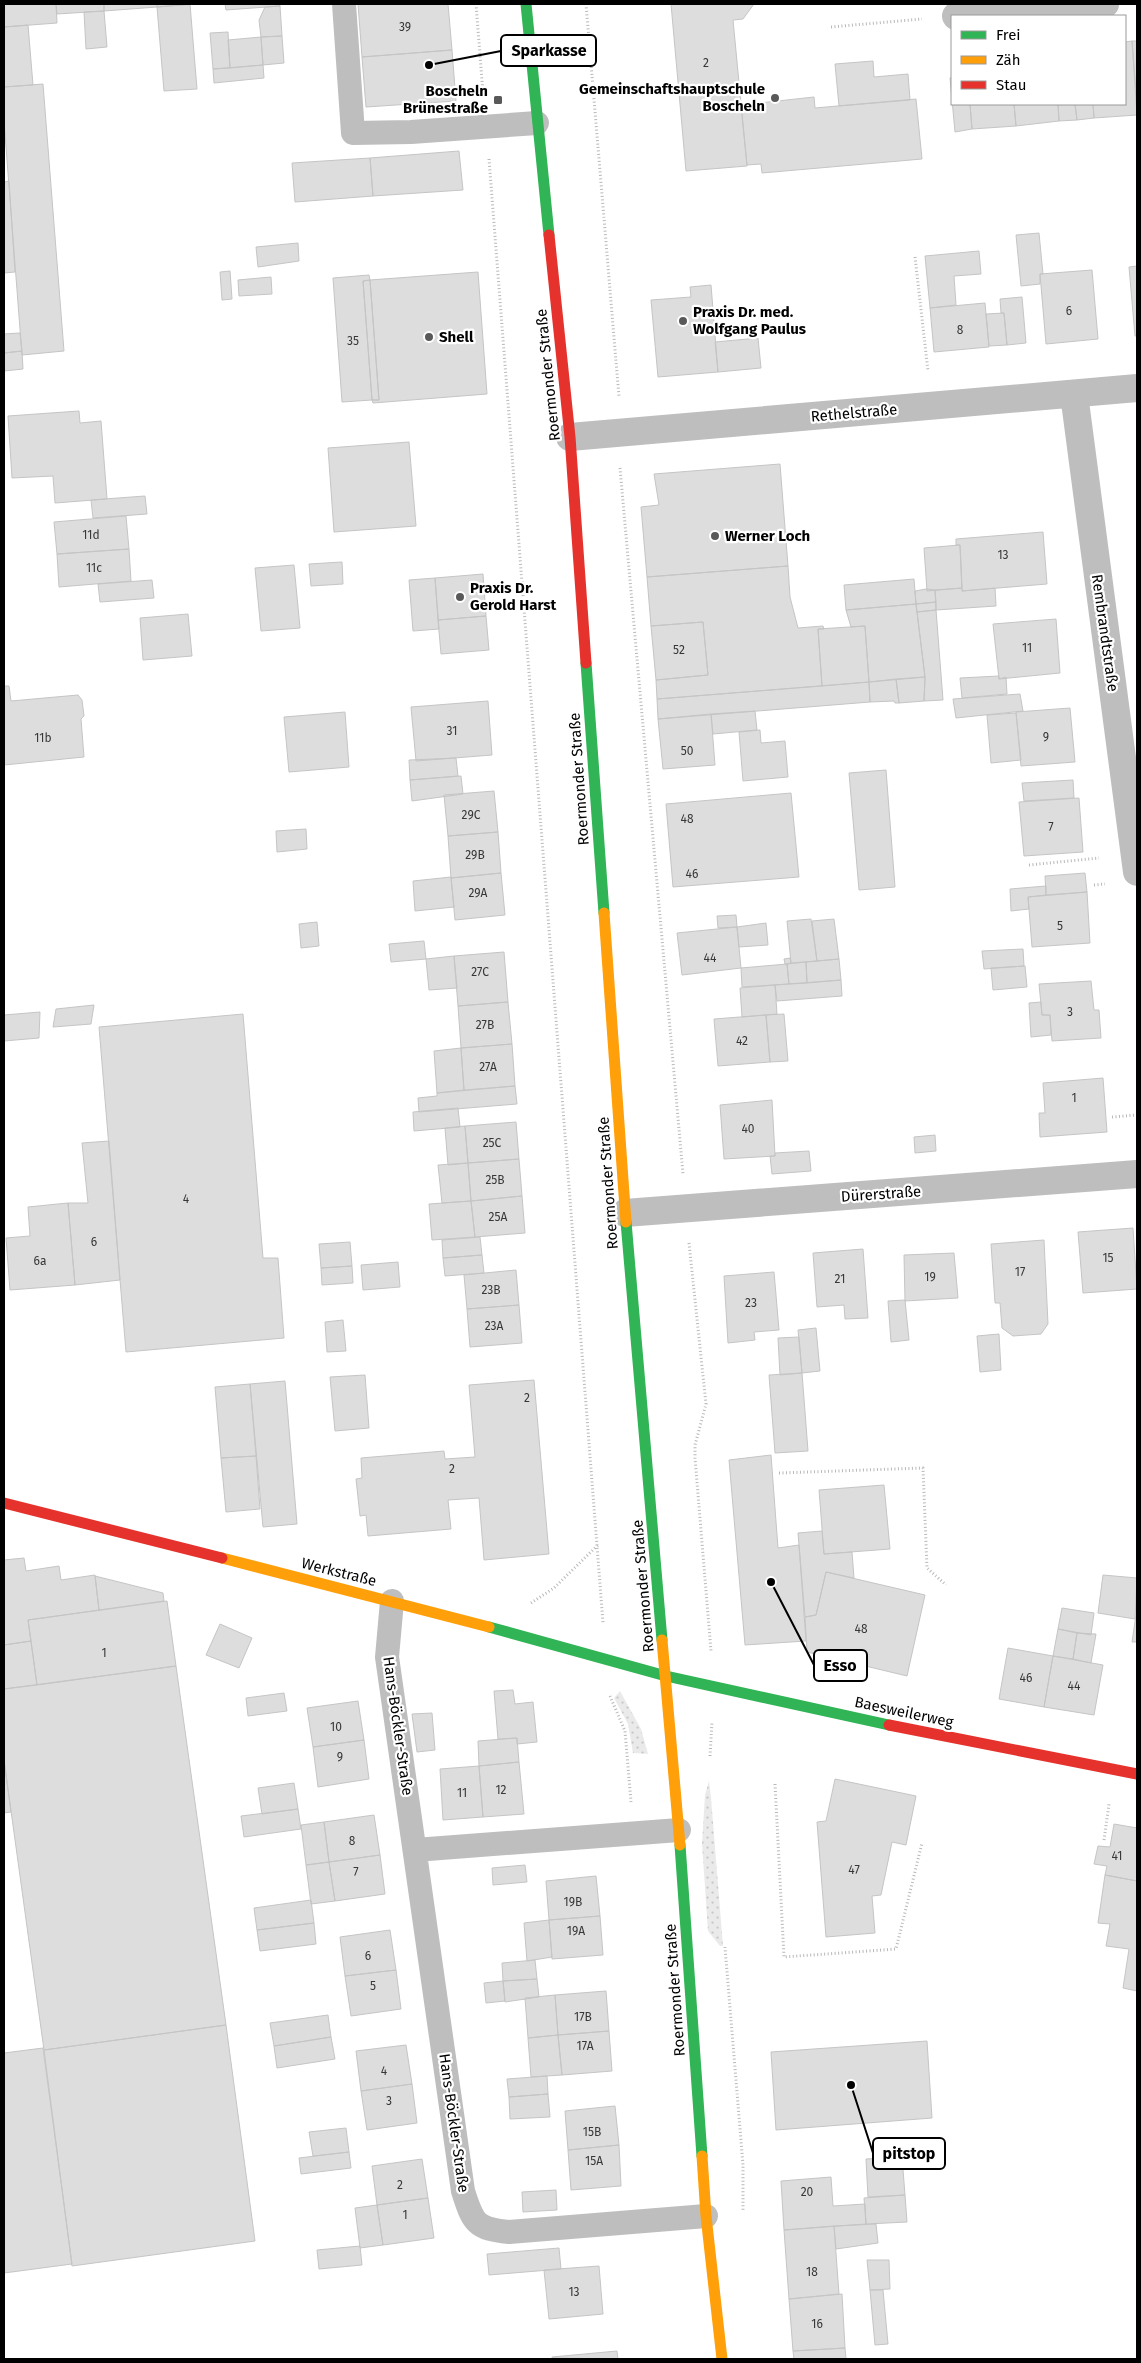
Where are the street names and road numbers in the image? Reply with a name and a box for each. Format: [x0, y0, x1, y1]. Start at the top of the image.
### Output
street label: Roermonder Straße [532, 308, 564, 442]
street label: Rethelstraße [810, 400, 898, 426]
street label: Rembrandtstraße [1088, 573, 1122, 693]
street label: Roermonder Straße [565, 712, 593, 846]
street label: Roermonder Straße [594, 1116, 622, 1250]
street label: Dürerstraße [840, 1182, 922, 1206]
street label: Roermonder Straße [628, 1519, 658, 1653]
street label: Werkstraße [300, 1554, 378, 1590]
street label: Hans-Böckler-Straße [379, 1655, 417, 1797]
street label: Baesweilerweg [853, 1693, 955, 1731]
street label: Roermonder Straße [661, 1923, 689, 2057]
street label: Hans-Böckler-Straße [435, 2052, 473, 2194]

